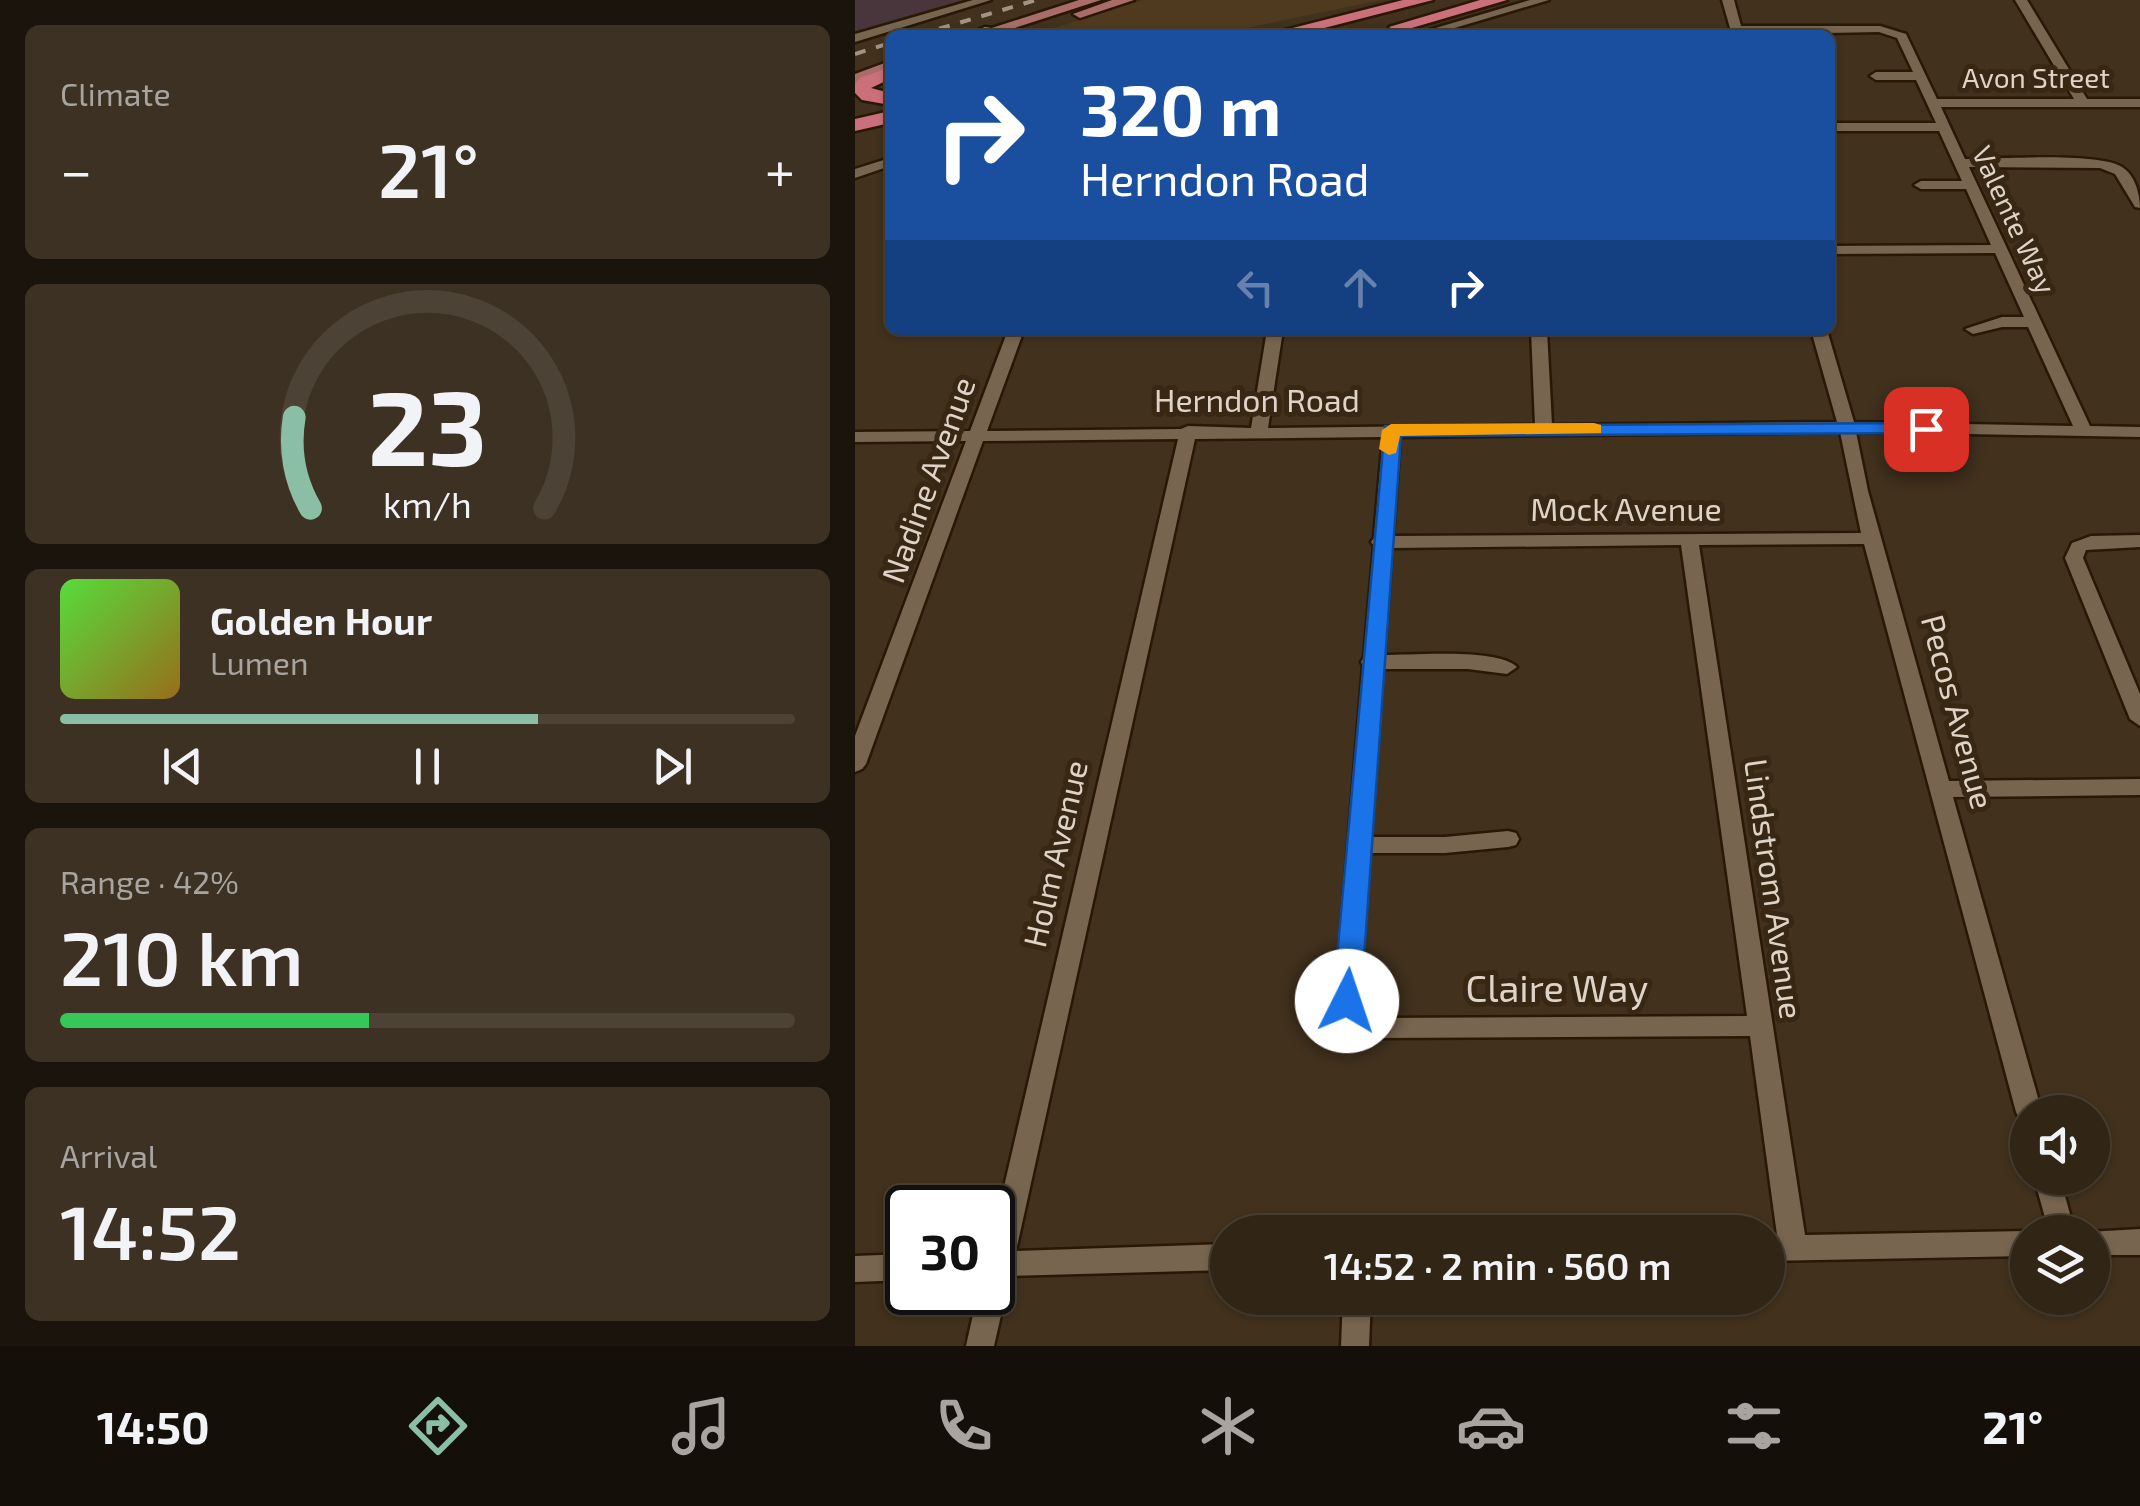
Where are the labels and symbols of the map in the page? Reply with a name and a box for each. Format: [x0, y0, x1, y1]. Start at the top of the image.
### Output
street label: Avon Street [1962, 60, 2110, 94]
street label: Valente Way [1966, 140, 2064, 299]
street label: Nadine Avenue [872, 371, 982, 587]
street label: Herndon Road [1154, 380, 1360, 418]
pin [1884, 387, 1969, 472]
street label: Mock Avenue [1530, 489, 1722, 527]
street label: Pecos Avenue [1915, 610, 2003, 813]
street label: Holm Avenue [1014, 756, 1094, 951]
street label: Lindstrom Avenue [1738, 756, 1812, 1021]
position arrow [1295, 949, 1399, 1053]
street label: Claire Way [1466, 964, 1648, 1010]
speed limit sign: 30 [885, 1185, 1015, 1315]

